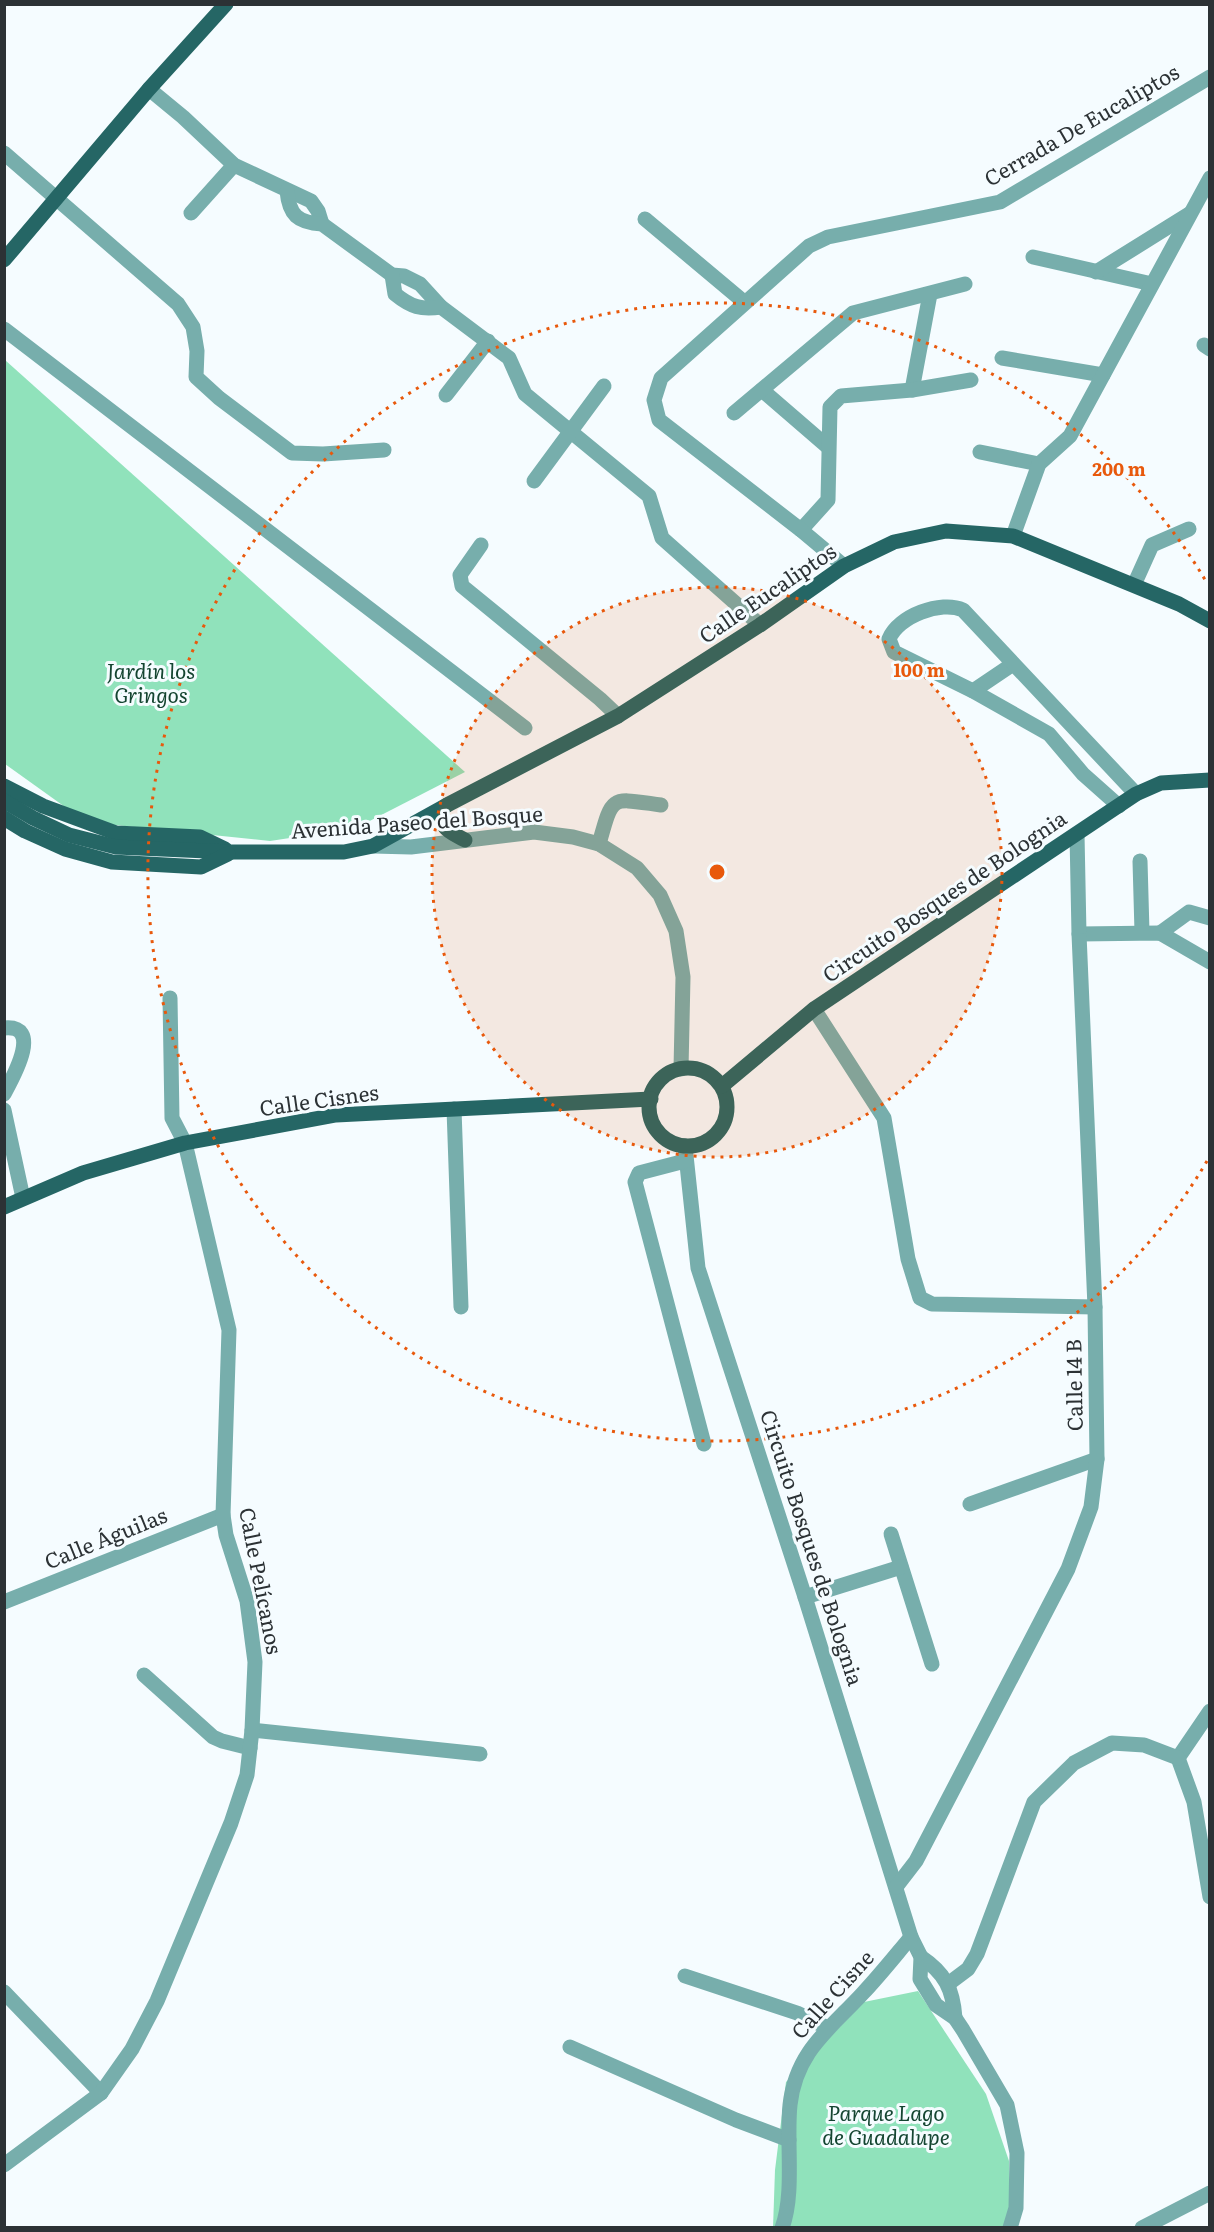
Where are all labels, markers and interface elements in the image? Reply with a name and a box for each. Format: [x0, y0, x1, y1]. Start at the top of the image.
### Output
street label: Cerrada De Eucaliptos [977, 55, 1184, 192]
text: 200 m [1092, 455, 1146, 482]
street label: Calle Eucaliptos [692, 534, 841, 649]
park label: Jardín los Gringos [107, 654, 195, 709]
text: 100 m [893, 656, 945, 683]
street label: Avenida Paseo del Bosque [290, 796, 544, 845]
street label: Circuito Bosques de Bolognia [815, 801, 1072, 988]
centre of rings [707, 862, 727, 882]
street label: Calle Cisnes [257, 1075, 380, 1122]
street label: Calle 14 B [1056, 1339, 1089, 1431]
street label: Circuito Bosques de Bolognia [754, 1405, 873, 1690]
street label: Calle Águilas [39, 1498, 171, 1575]
street label: Calle Pelícanos [233, 1505, 292, 1657]
street label: Calle Cisne [783, 1942, 880, 2045]
park label: Parque Lago de Guadalupe [822, 2096, 950, 2151]

